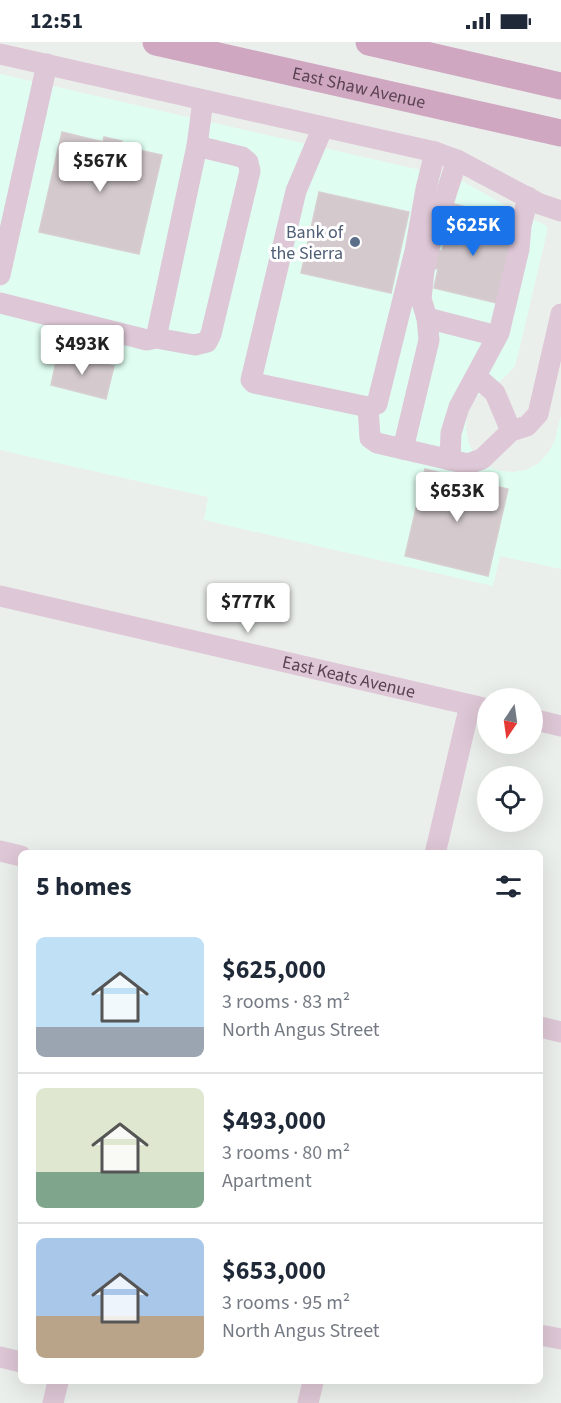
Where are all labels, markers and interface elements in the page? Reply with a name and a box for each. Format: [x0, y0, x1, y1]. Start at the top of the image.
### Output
text: 12:51 [30, 5, 83, 37]
street label: East Shaw Avenue [290, 60, 428, 115]
pin: $567K [58, 142, 142, 193]
text: $567K [73, 147, 127, 175]
pin: $625K [431, 206, 515, 257]
text: $625K [446, 211, 500, 239]
place label: Bank of the Sierra [270, 220, 344, 266]
marker: Bank of the Sierra [348, 235, 362, 249]
pin: $493K [40, 325, 124, 376]
text: $493K [55, 330, 109, 358]
pin: $653K [415, 472, 499, 523]
text: $653K [430, 477, 484, 505]
pin: $777K [206, 583, 290, 634]
text: $777K [221, 588, 275, 616]
street label: East Keats Avenue [280, 649, 418, 704]
north arrow [477, 688, 543, 754]
map controls [477, 688, 543, 832]
button: locate [477, 766, 543, 832]
text: 5 homes [36, 868, 131, 905]
icon: filters [492, 870, 525, 903]
text: $625,000 [222, 951, 326, 988]
icon: home [84, 961, 156, 1033]
text: 3 rooms · 83 m² [222, 988, 350, 1016]
text: North Angus Street [222, 1016, 380, 1044]
text: $493,000 [222, 1102, 326, 1139]
icon: home [84, 1112, 156, 1184]
text: 3 rooms · 80 m² [222, 1139, 350, 1167]
text: Apartment [222, 1167, 312, 1195]
text: $653,000 [222, 1252, 326, 1289]
icon: home [84, 1262, 156, 1334]
text: 3 rooms · 95 m² [222, 1289, 350, 1317]
text: North Angus Street [222, 1317, 380, 1345]

